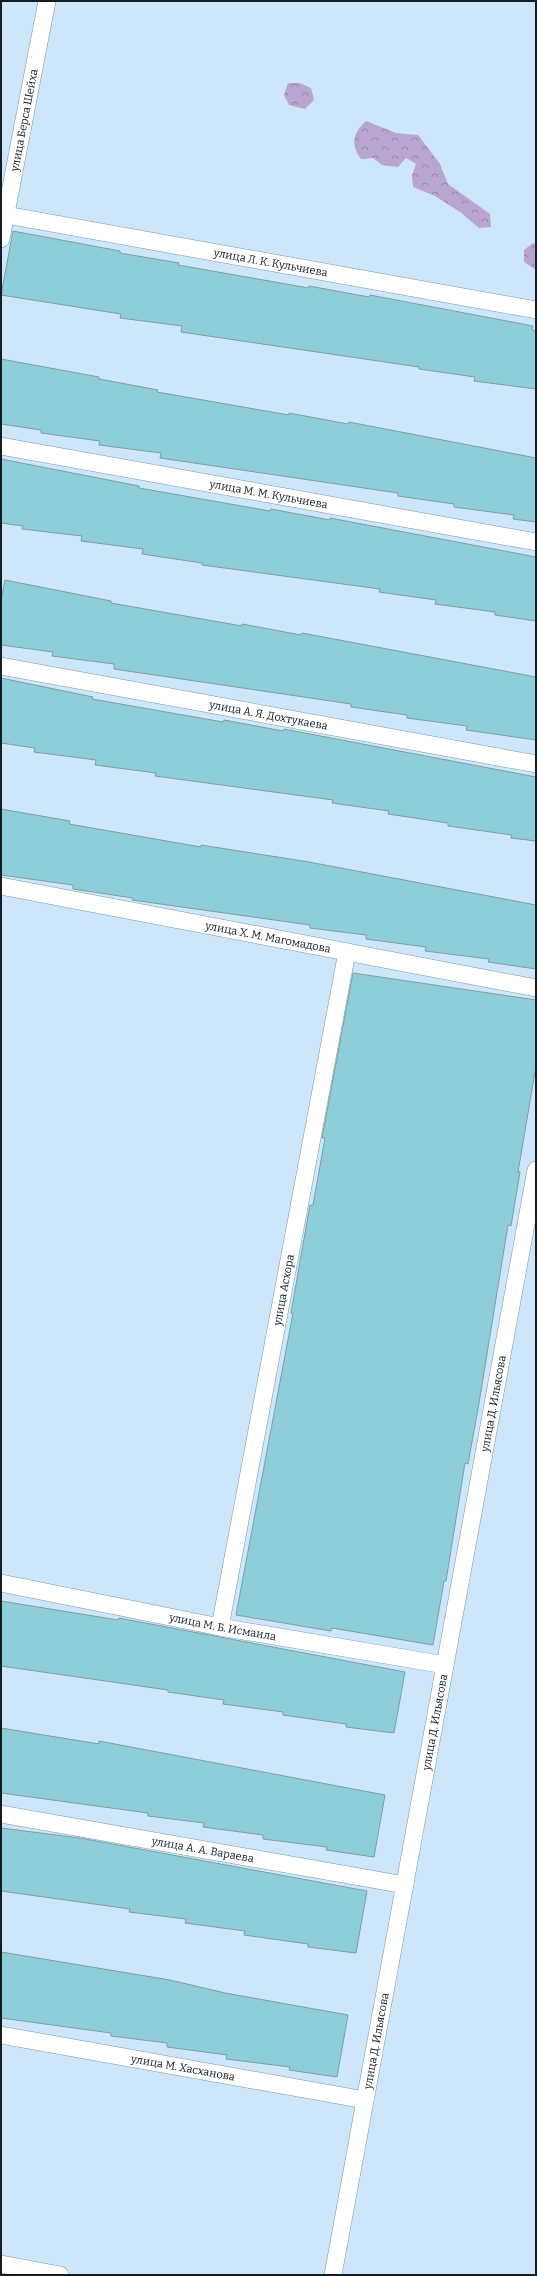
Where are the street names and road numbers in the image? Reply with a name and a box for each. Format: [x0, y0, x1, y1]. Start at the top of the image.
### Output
street label: улица Берса Шейха [8, 68, 41, 174]
street label: улица Л. К. Кульчиева [212, 246, 329, 280]
street label: улица М. М. Кульчиева [207, 477, 329, 512]
street label: улица А. Я. Дохтукаева [207, 698, 329, 733]
street label: улица Х. М. Магомадова [203, 919, 332, 956]
street label: улица Асхора [271, 1253, 297, 1328]
street label: улица Д. Ильясова [478, 1354, 509, 1454]
street label: улица М. Б. Исмаила [167, 1611, 277, 1643]
street label: улица Д. Ильясова [420, 1673, 450, 1773]
street label: улица А. А. Вараева [150, 1834, 255, 1865]
street label: улица Д. Ильясова [361, 1992, 392, 2091]
street label: улица М. Хасханова [129, 2052, 236, 2084]

